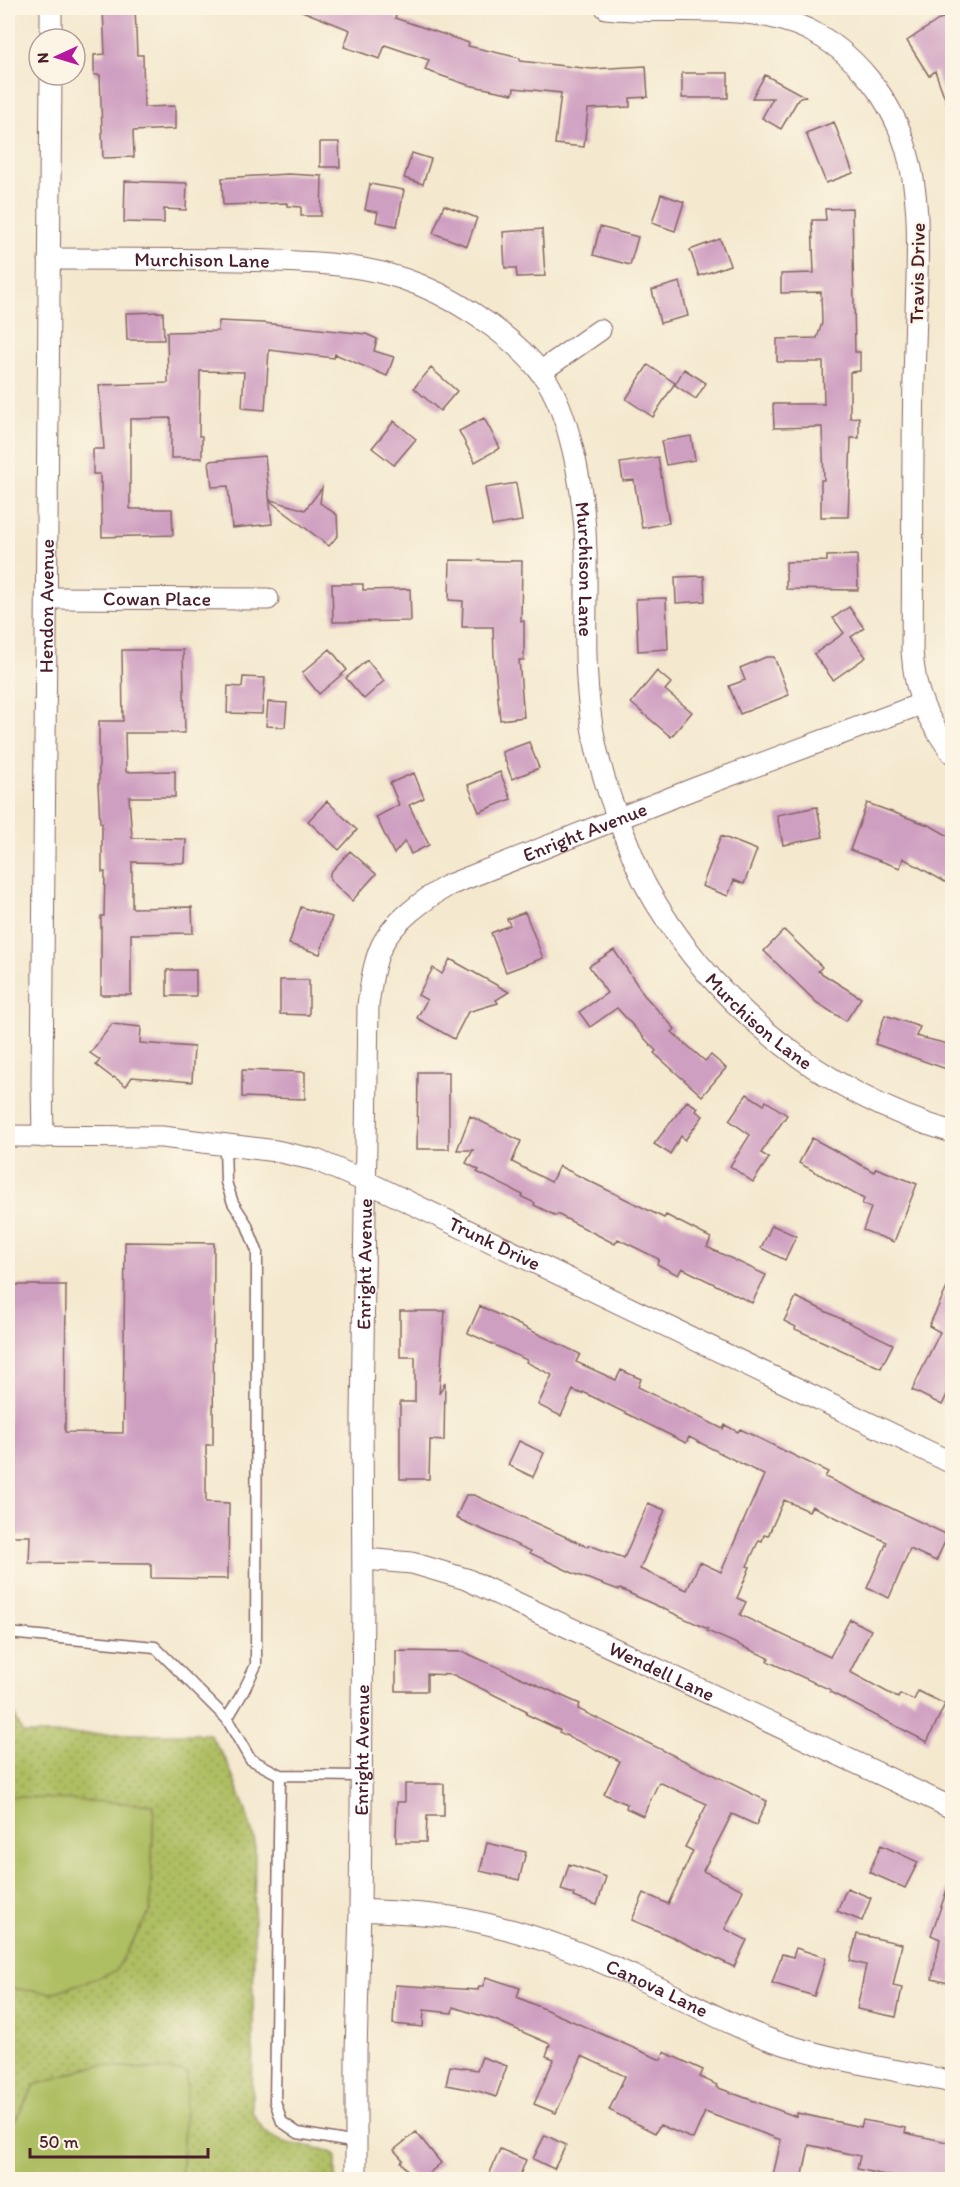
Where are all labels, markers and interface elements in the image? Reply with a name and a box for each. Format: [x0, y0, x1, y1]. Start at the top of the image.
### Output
north arrow [27, 27, 87, 87]
text: N [33, 52, 52, 64]
street label: Travis Drive [904, 222, 930, 324]
street label: Murchison Lane [134, 247, 270, 273]
street label: Murchison Lane [570, 500, 598, 637]
street label: Hendon Avenue [34, 539, 59, 673]
street label: Cowan Place [103, 586, 211, 611]
street label: Enright Avenue [519, 796, 650, 867]
street label: Murchison Lane [700, 967, 817, 1075]
street label: Enright Avenue [351, 1198, 377, 1330]
street label: Trunk Drive [445, 1211, 544, 1276]
street label: Wendell Lane [605, 1636, 719, 1706]
street label: Enright Avenue [349, 1684, 374, 1816]
street label: Canova Lane [602, 1954, 712, 2022]
scale bar [30, 2121, 208, 2159]
text: 50 m [39, 2131, 79, 2153]

